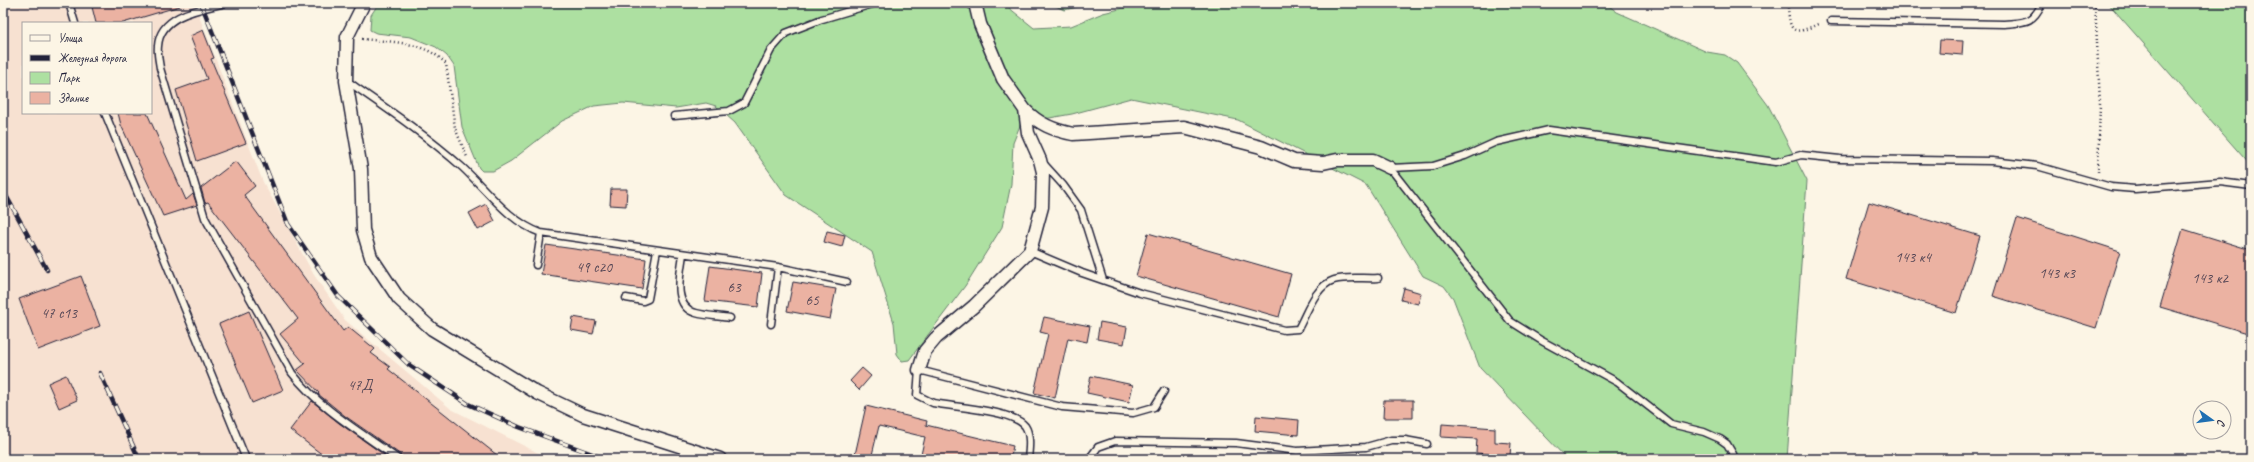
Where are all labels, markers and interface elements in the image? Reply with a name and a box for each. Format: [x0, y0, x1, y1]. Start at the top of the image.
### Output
legend [22, 22, 152, 114]
text: Улица [58, 30, 83, 46]
text: Железная дорога [58, 50, 127, 66]
text: Парк [58, 70, 81, 86]
text: Здание [58, 90, 89, 106]
house number: 143 к4 [1895, 248, 1932, 267]
house number: 49 с20 [576, 258, 613, 277]
house number: 143 к3 [2039, 264, 2076, 283]
house number: 143 к2 [2192, 269, 2229, 288]
house number: 63 [727, 278, 742, 297]
house number: 65 [805, 291, 820, 310]
house number: 47 с13 [41, 304, 78, 323]
house number: 47Д [348, 376, 373, 395]
north arrow [2192, 400, 2232, 440]
text: С [2214, 418, 2229, 428]

